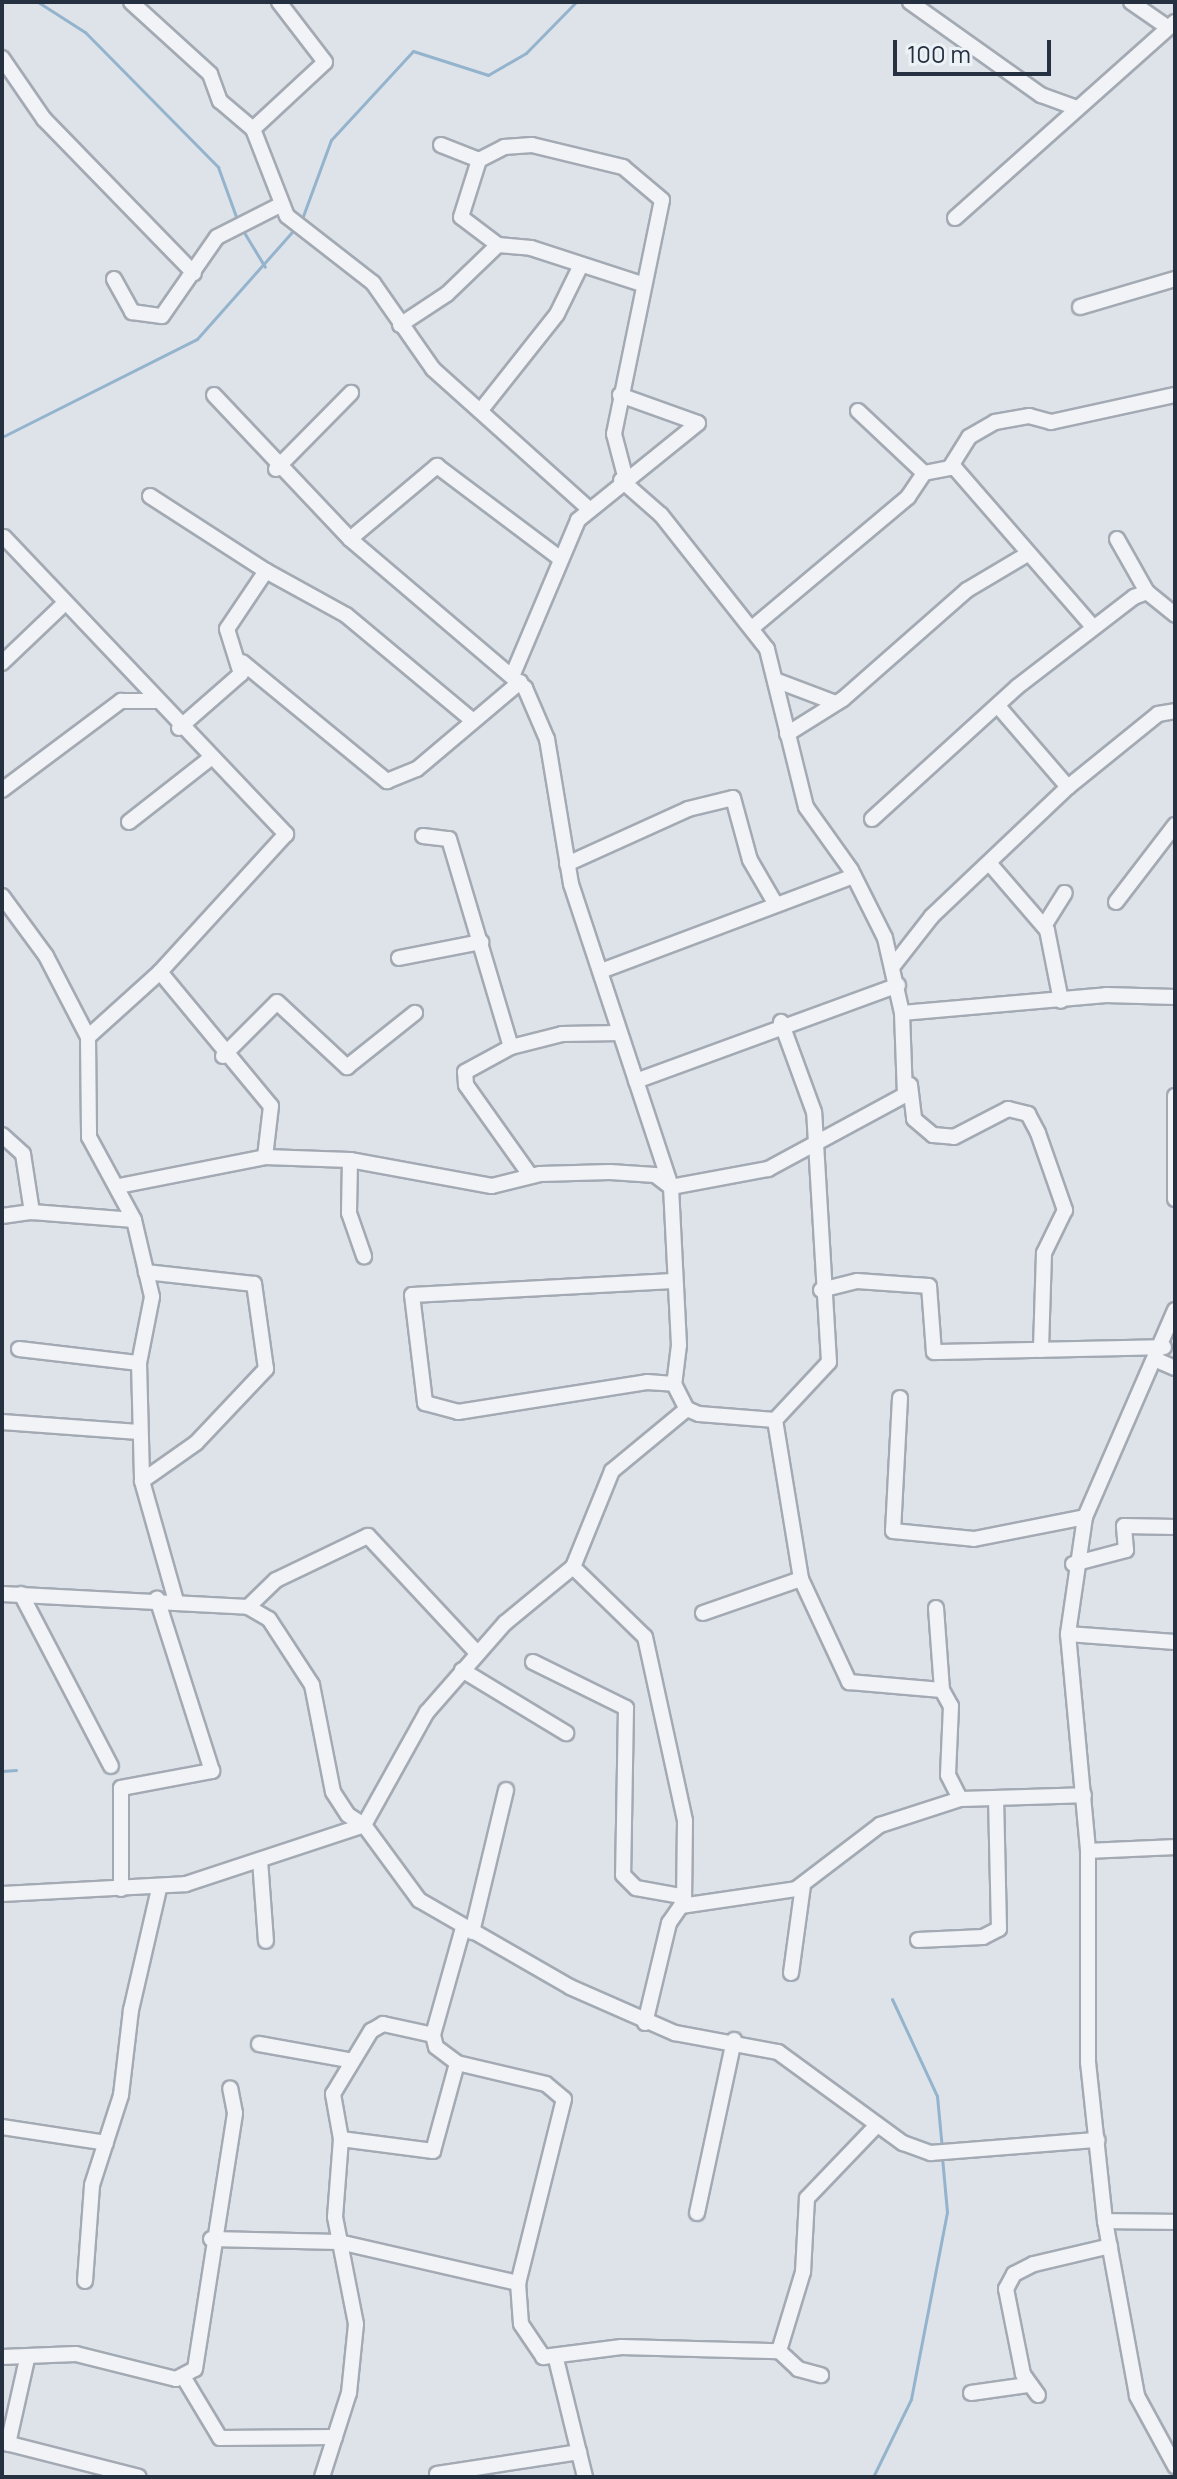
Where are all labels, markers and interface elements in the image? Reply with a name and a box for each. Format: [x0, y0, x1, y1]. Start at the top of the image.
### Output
scale bar [897, 24, 1055, 74]
text: 100 m [907, 37, 971, 70]

